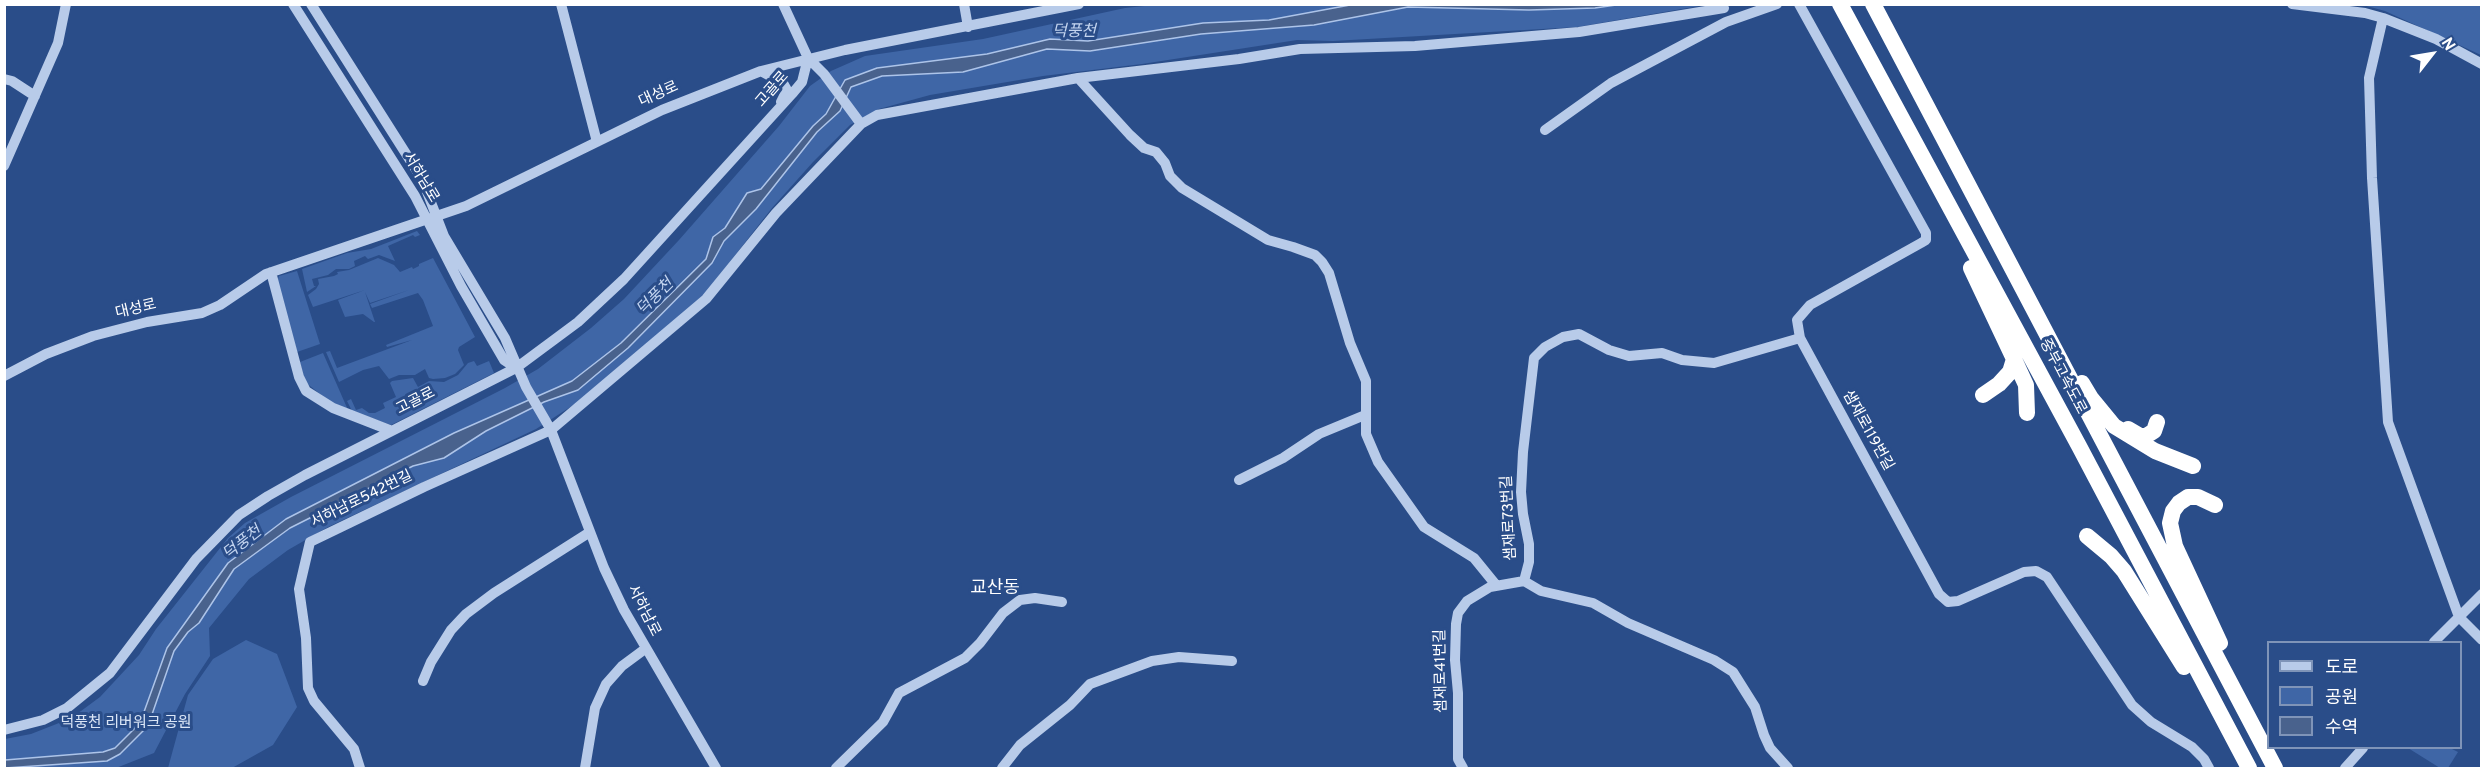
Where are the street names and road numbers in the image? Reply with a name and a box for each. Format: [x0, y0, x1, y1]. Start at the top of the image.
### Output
street label: 고골로 [753, 68, 793, 112]
street label: 대성로 [636, 78, 682, 112]
street label: 서하남로 [398, 150, 442, 206]
street label: 대성로 [114, 297, 158, 323]
street label: 중부고속도로 [2035, 336, 2089, 418]
street label: 고골로 [393, 385, 439, 419]
street label: 샘재로119번길 [1838, 388, 1896, 474]
street label: 서하남로542번길 [308, 468, 416, 532]
street label: 샘재로73번길 [1499, 475, 1521, 561]
street label: 서하남로 [622, 582, 664, 640]
street label: 샘재로41번길 [1432, 629, 1452, 713]

